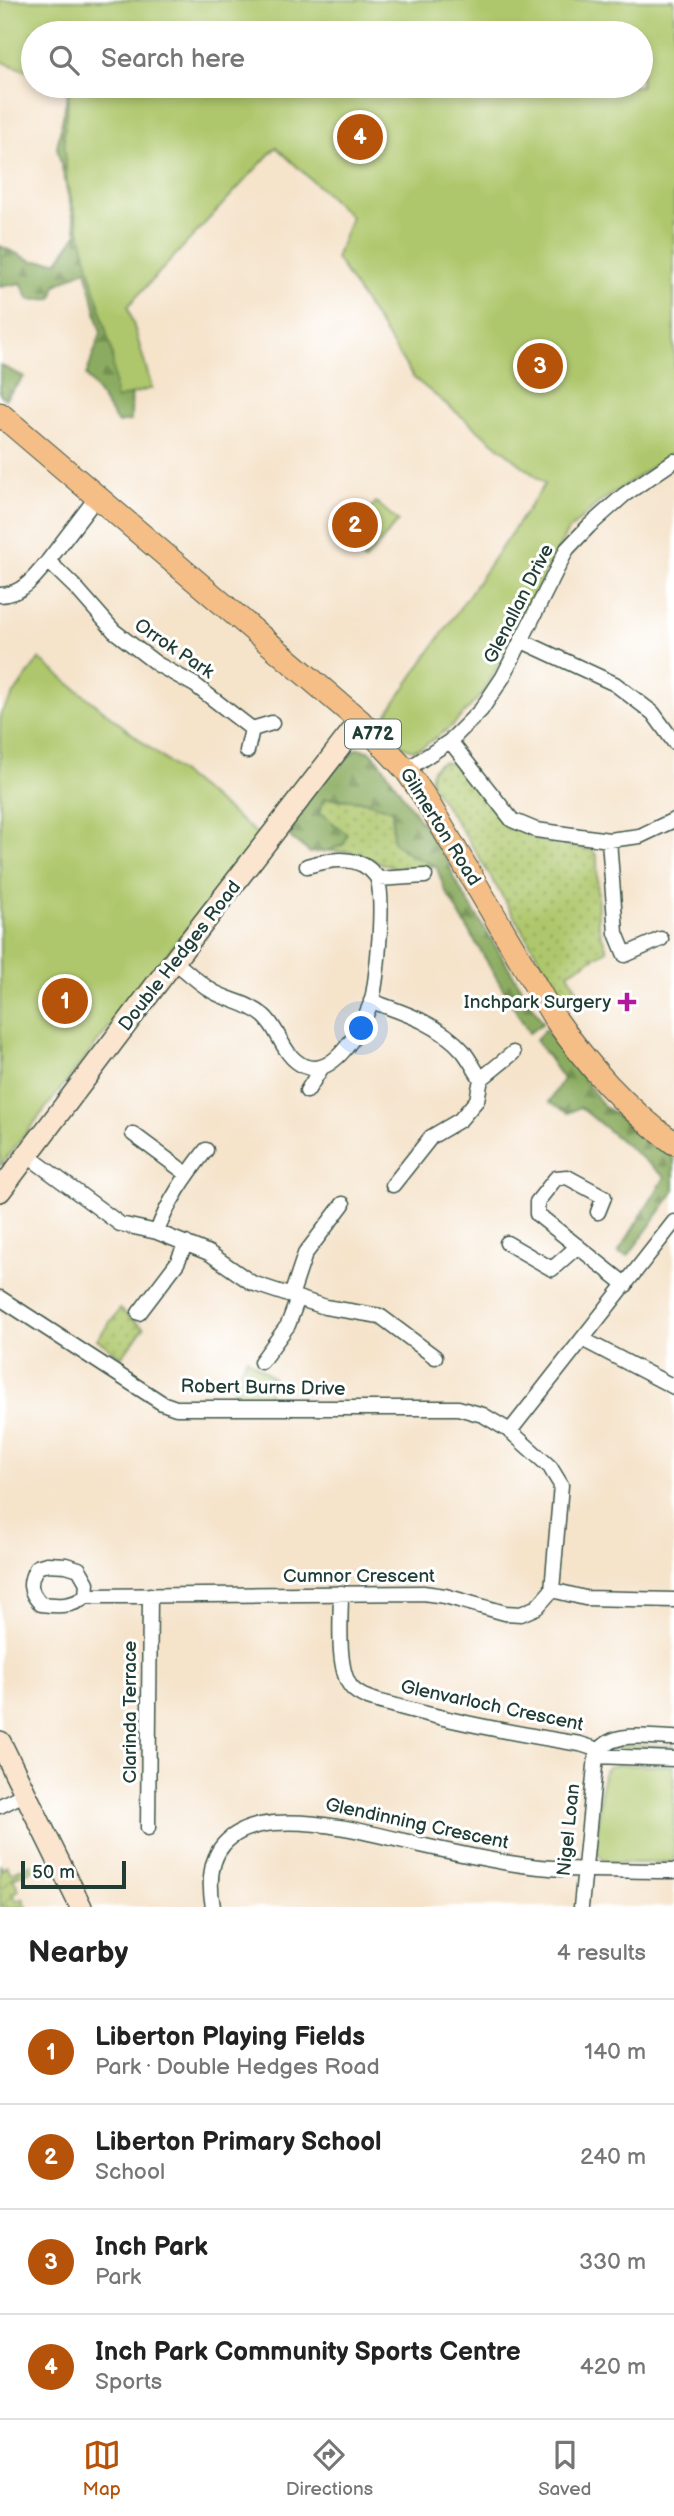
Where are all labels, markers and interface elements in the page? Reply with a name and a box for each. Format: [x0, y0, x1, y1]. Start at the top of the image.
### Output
search box [21, 21, 653, 98]
icon: search [45, 41, 83, 79]
text: Search here [101, 44, 245, 75]
pin: 4 [337, 111, 383, 163]
pin: 3 [517, 340, 563, 392]
pin: 2 [332, 499, 378, 551]
street label: Glenallan Drive [479, 541, 559, 667]
street label: Orrok Park [130, 614, 219, 684]
road number: A772 [345, 720, 401, 748]
street label: Gilmerton Road [395, 764, 485, 890]
street label: Double Hedges Road [114, 876, 246, 1036]
pin: 1 [42, 975, 88, 1027]
place label: Inchpark Surgery [464, 991, 611, 1014]
marker: Inchpark Surgery [617, 992, 637, 1012]
your location [344, 1011, 378, 1045]
street label: Robert Burns Drive [180, 1375, 346, 1401]
street label: Cumnor Crescent [283, 1565, 435, 1588]
street label: Clarinda Terrace [119, 1641, 142, 1783]
street label: Glenvarloch Crescent [399, 1675, 586, 1737]
street label: Nigel Loan [553, 1783, 585, 1877]
street label: Glendinning Crescent [323, 1793, 511, 1855]
scale bar [21, 1858, 126, 1890]
text: 50 m [32, 1861, 75, 1884]
text: Nearby [28, 1935, 128, 1971]
text: 4 results [557, 1939, 646, 1967]
text: Liberton Playing Fields [95, 2022, 365, 2053]
text: 1 [46, 2038, 56, 2066]
text: 140 m [584, 2038, 646, 2066]
text: Park · Double Hedges Road [95, 2053, 380, 2081]
text: Liberton Primary School [95, 2127, 382, 2158]
text: 2 [44, 2143, 58, 2171]
text: 240 m [580, 2143, 646, 2171]
text: School [95, 2158, 165, 2186]
text: Inch Park [95, 2232, 208, 2263]
text: 3 [44, 2248, 58, 2276]
text: 330 m [579, 2248, 646, 2276]
text: Park [95, 2263, 141, 2291]
text: Inch Park Community Sports Centre [95, 2337, 521, 2368]
text: 4 [44, 2353, 58, 2381]
text: 420 m [580, 2353, 646, 2381]
text: Sports [95, 2368, 162, 2396]
tab: Map [83, 2436, 121, 2501]
tab: Directions [286, 2436, 373, 2501]
tab: Saved [538, 2436, 591, 2501]

